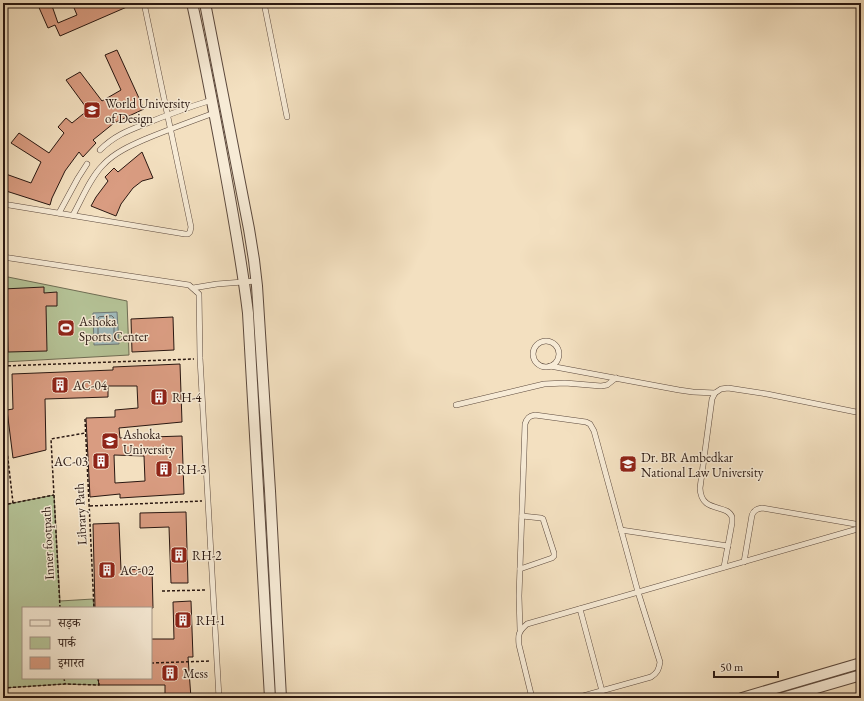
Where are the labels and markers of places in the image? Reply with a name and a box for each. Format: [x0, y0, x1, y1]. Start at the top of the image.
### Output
place label: World University of Design [105, 95, 191, 127]
school or university icon: World University of Design [82, 100, 102, 120]
place label: Ashoka Sports Center [78, 313, 149, 345]
sports icon: Ashoka Sports Center [56, 318, 76, 338]
building icon: AC-04 [50, 375, 70, 395]
place label: AC-04 [72, 377, 108, 394]
building icon: RH-4 [149, 387, 169, 407]
place label: RH-4 [172, 389, 202, 406]
place label: Ashoka University [122, 426, 175, 458]
school or university icon: Ashoka University [100, 431, 120, 451]
place label: Dr. BR Ambedkar National Law University [641, 449, 764, 481]
building icon: AC-03 [91, 451, 111, 471]
place label: AC-03 [53, 453, 88, 470]
school or university icon: Dr. BR Ambedkar National Law University [618, 454, 638, 474]
building icon: RH-3 [154, 459, 174, 479]
place label: RH-3 [177, 461, 207, 478]
building icon: RH-2 [169, 545, 189, 565]
place label: RH-2 [192, 547, 222, 564]
building icon: AC-02 [97, 560, 117, 580]
place label: AC-02 [119, 562, 155, 579]
building icon: RH-1 [173, 610, 193, 630]
place label: RH-1 [196, 612, 226, 629]
building icon: Mess [160, 663, 180, 683]
place label: Mess [183, 665, 208, 682]

